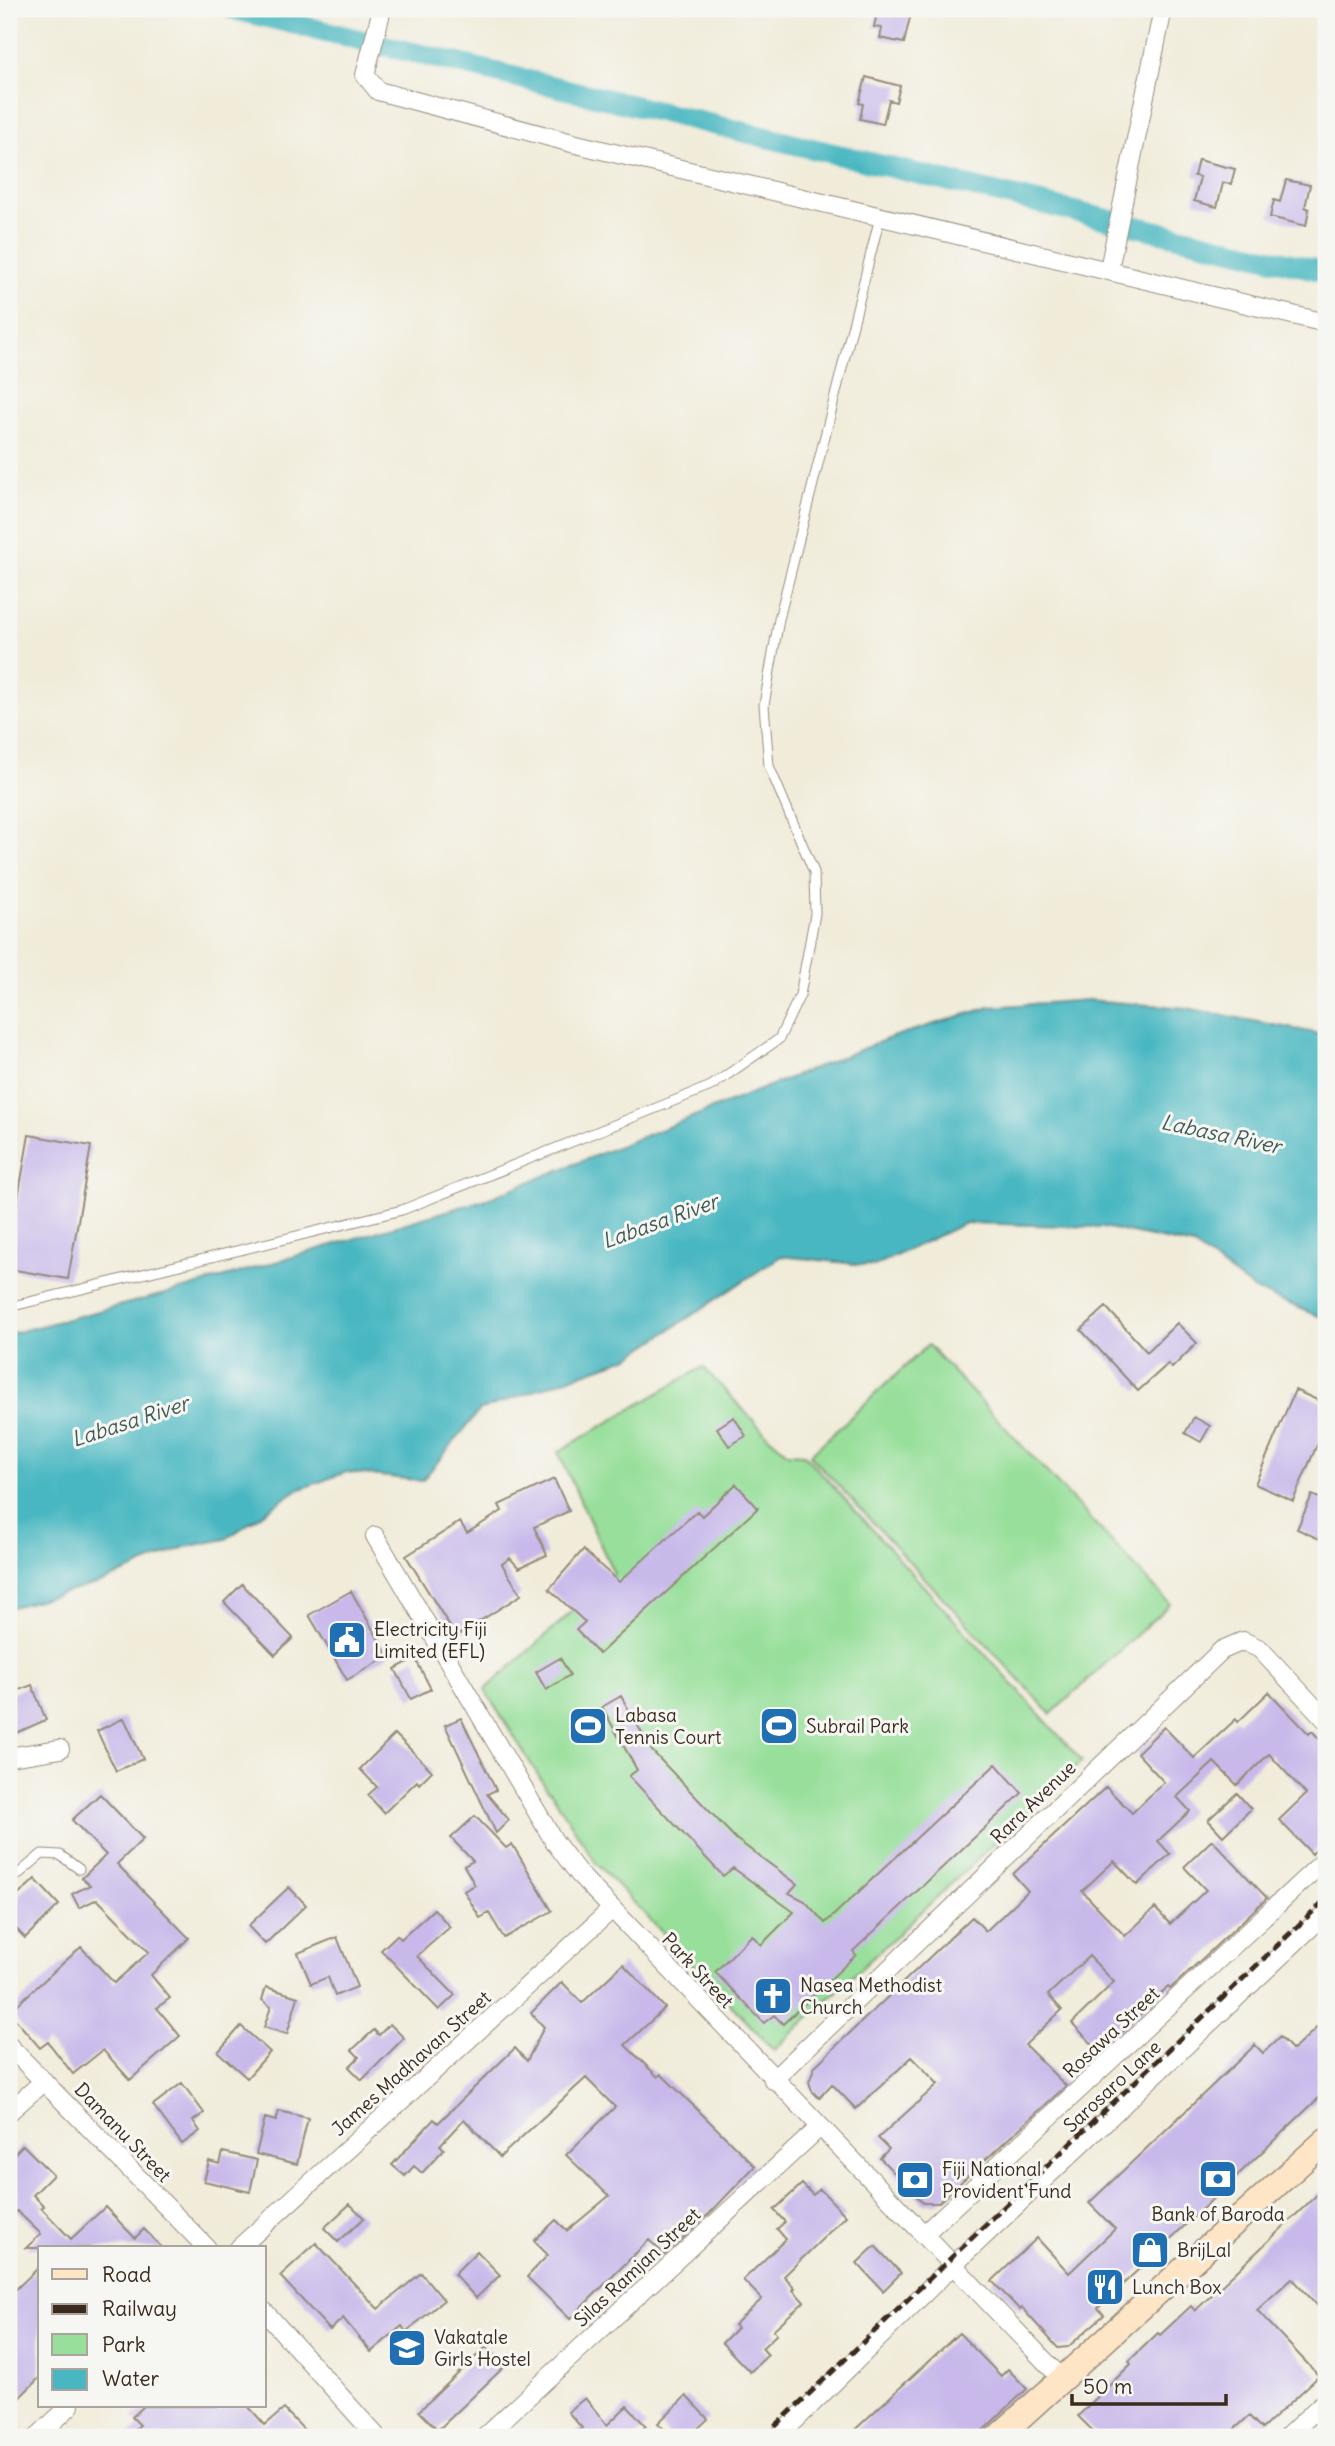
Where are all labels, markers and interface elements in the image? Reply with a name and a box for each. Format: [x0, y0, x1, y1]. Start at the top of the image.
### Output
water label: Labasa River [1159, 1108, 1286, 1160]
water label: Labasa River [598, 1187, 724, 1254]
water label: Labasa River [68, 1389, 194, 1453]
place label: Electricity Fiji Limited (EFL) [374, 1617, 487, 1663]
public building icon: Electricity Fiji Limited (EFL) [326, 1619, 368, 1661]
place label: Labasa Tennis Court [615, 1703, 722, 1749]
sports icon: Labasa Tennis Court [567, 1705, 609, 1747]
sports icon: Subrail Park [758, 1705, 800, 1747]
place label: Subrail Park [806, 1714, 909, 1738]
street label: Rara Avenue [985, 1755, 1081, 1849]
street label: Park Street [657, 1927, 739, 2013]
place label: Nasea Methodist Church [800, 1973, 942, 2019]
church icon: Nasea Methodist Church [752, 1975, 794, 2017]
street label: Rosawa Street [1058, 1981, 1164, 2083]
street label: James Madhavan Street [327, 1985, 495, 2141]
street label: Sarosaro Lane [1058, 2035, 1166, 2137]
street label: Damanu Street [70, 2077, 176, 2187]
place label: Fiji National Provident Fund [942, 2157, 1072, 2203]
bank icon: Bank of Baroda [1197, 2158, 1239, 2200]
bank icon: Fiji National Provident Fund [894, 2159, 936, 2201]
street label: Silas Ramjan Street [569, 2202, 705, 2332]
place label: Bank of Baroda [1151, 2202, 1285, 2226]
shop icon: BrijLal [1129, 2229, 1171, 2271]
place label: BrijLal [1177, 2238, 1231, 2262]
legend [38, 2246, 266, 2408]
text: Road [102, 2261, 151, 2288]
restaurant icon: Lunch Box [1084, 2266, 1126, 2308]
place label: Lunch Box [1132, 2275, 1222, 2299]
text: Railway [102, 2295, 177, 2322]
place label: Vakatale Girls Hostel [434, 2325, 531, 2371]
school or university icon: Vakatale Girls Hostel [386, 2327, 428, 2369]
text: Park [102, 2331, 145, 2358]
scale bar [1072, 2362, 1226, 2406]
text: Water [102, 2365, 160, 2392]
text: 50 m [1083, 2373, 1132, 2400]

